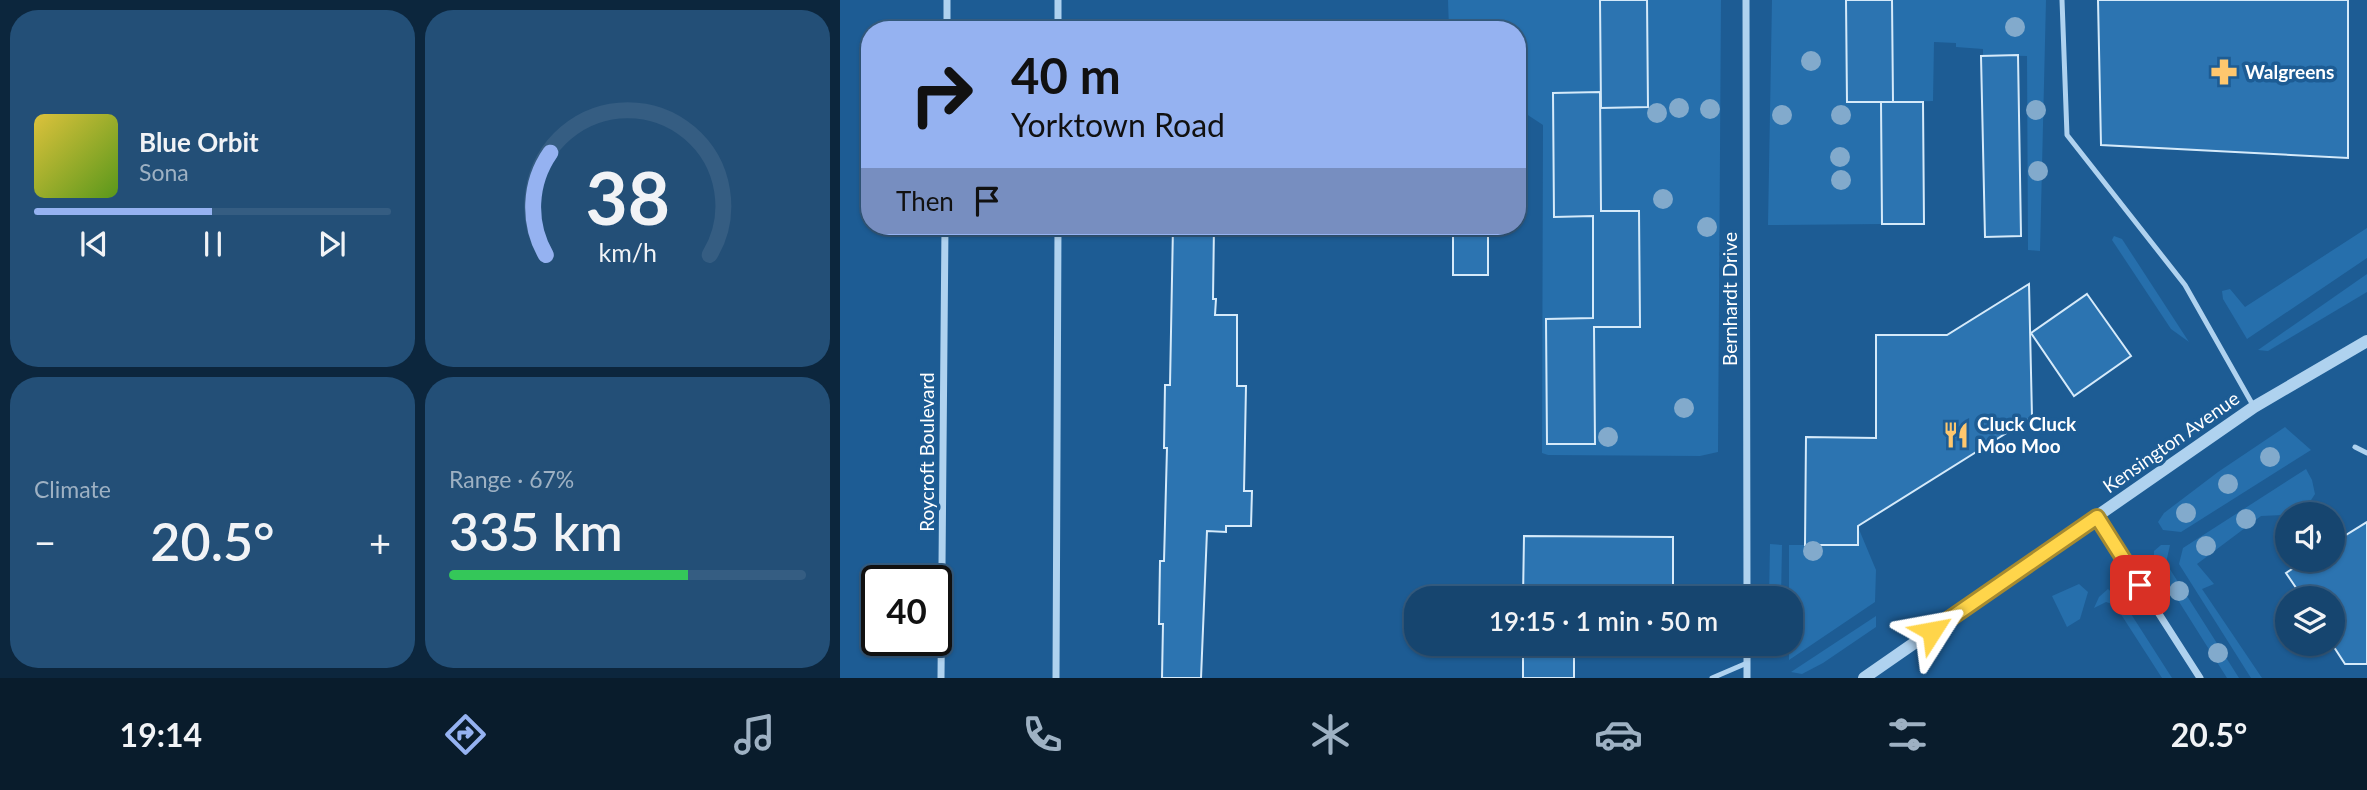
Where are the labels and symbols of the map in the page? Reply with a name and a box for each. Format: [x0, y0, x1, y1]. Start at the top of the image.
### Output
pharmacy icon: Walgreens [2209, 57, 2239, 87]
place label: Walgreens [2245, 60, 2334, 83]
street label: Bernhardt Drive [1718, 232, 1741, 366]
street label: Roycroft Boulevard [915, 372, 938, 532]
street label: Kensington Avenue [2098, 386, 2243, 497]
place label: Cluck Cluck Moo Moo [1977, 412, 2077, 457]
restaurant icon: Cluck Cluck Moo Moo [1941, 420, 1971, 450]
pin [2110, 555, 2170, 615]
speed limit sign: 40 [861, 565, 952, 656]
position arrow [1895, 594, 1969, 668]

